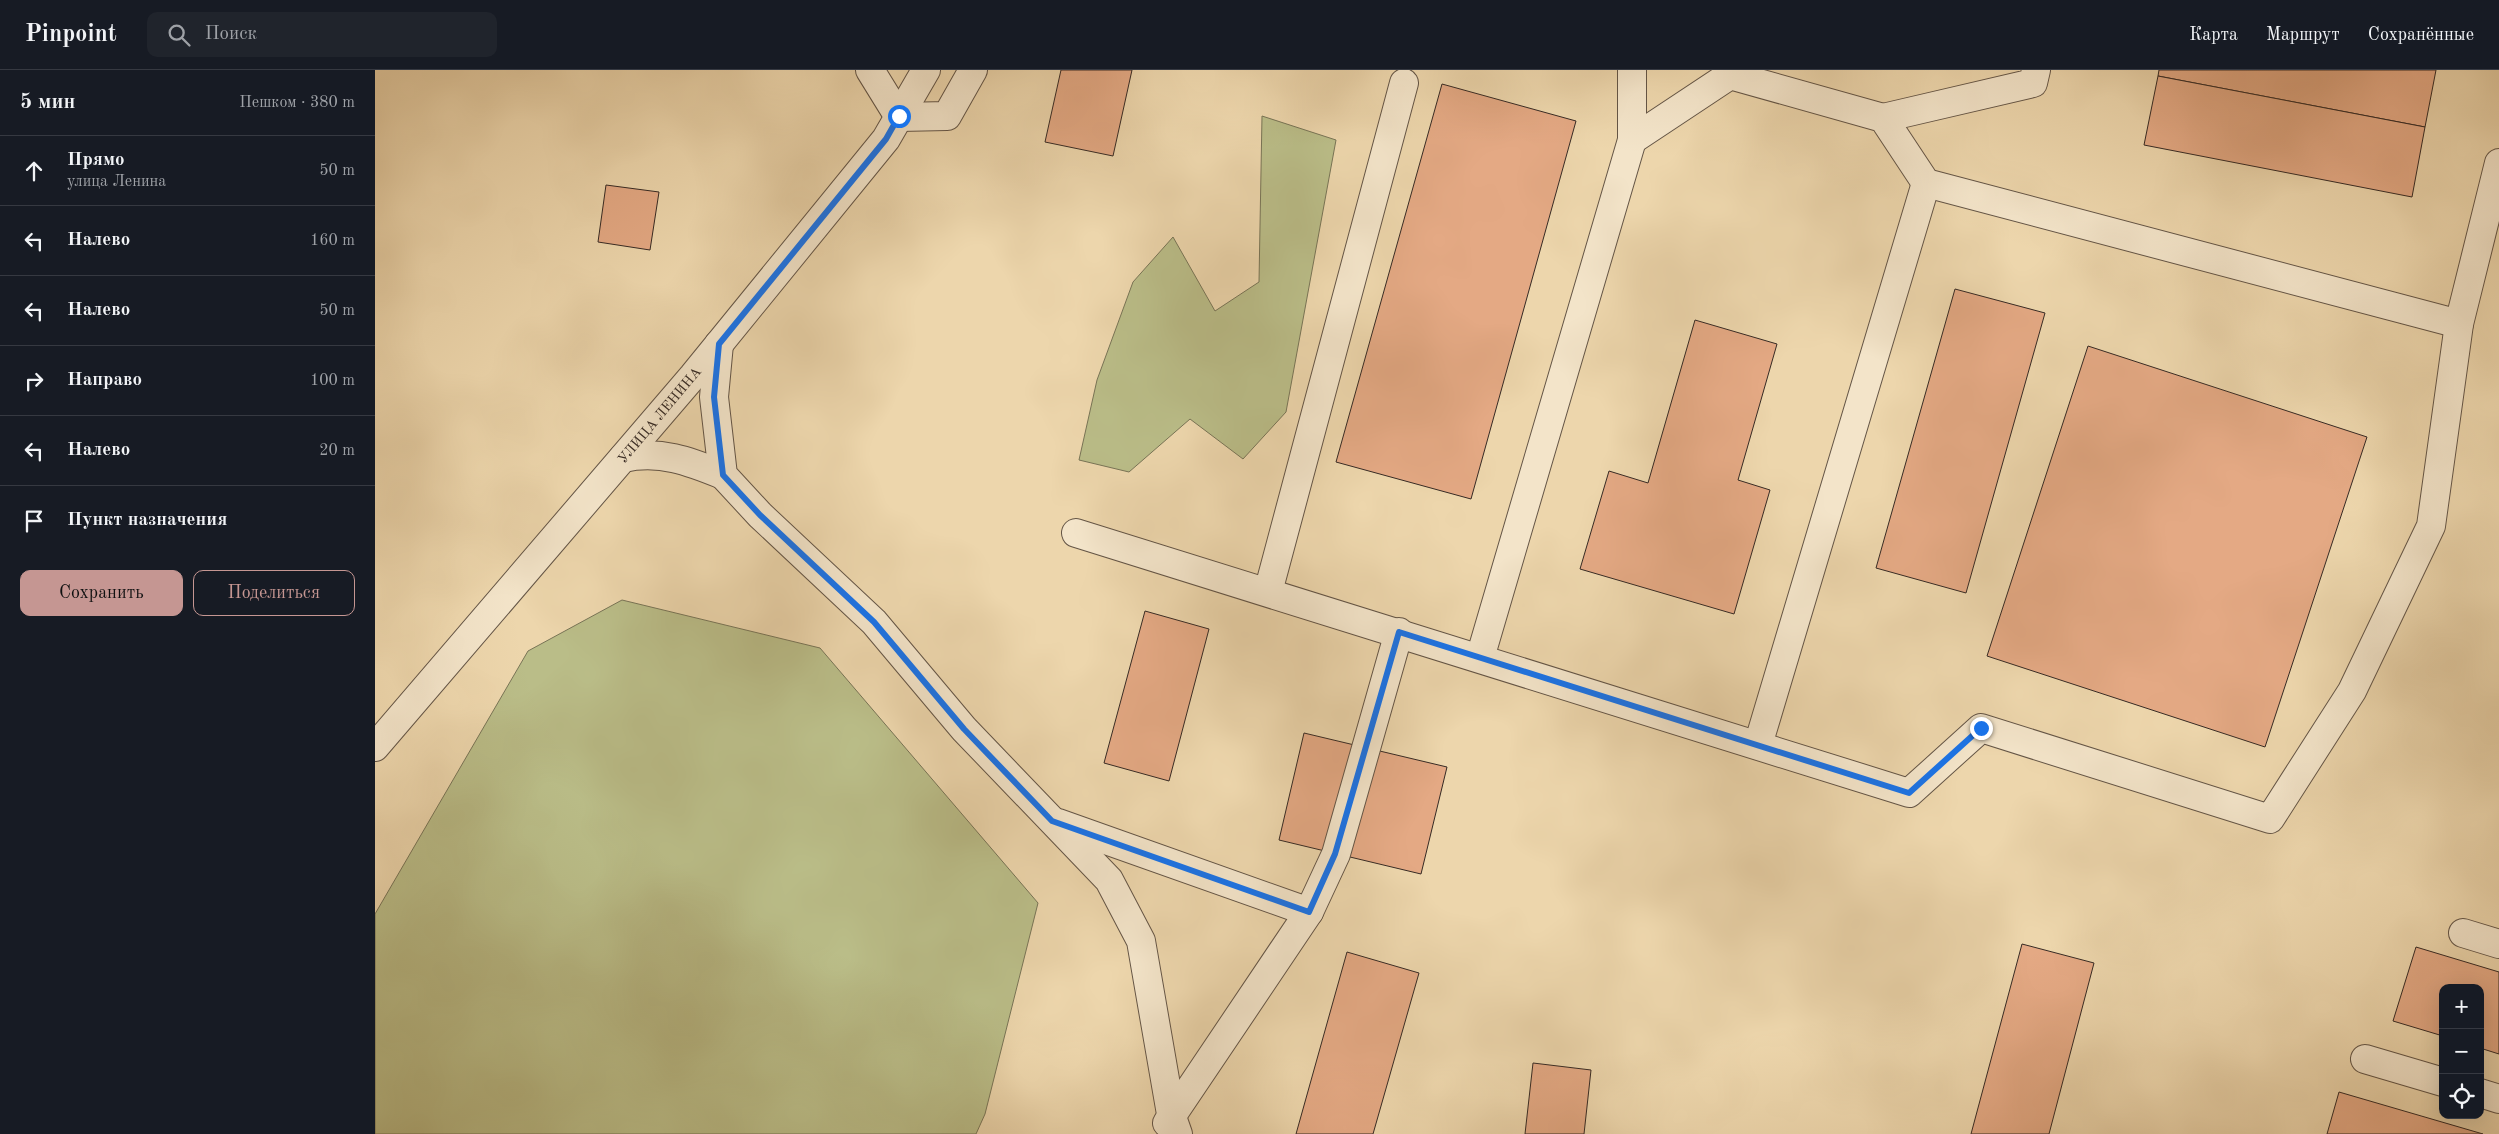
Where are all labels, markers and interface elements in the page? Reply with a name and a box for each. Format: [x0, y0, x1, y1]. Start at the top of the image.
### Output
search box [147, 12, 497, 57]
icon: search [165, 21, 193, 49]
text: Pinpoint [25, 23, 117, 47]
text: Поиск [205, 25, 257, 44]
text: Карта [2189, 26, 2238, 44]
text: Маршрут [2266, 26, 2340, 44]
text: Сохранённые [2368, 26, 2474, 44]
text: 5 мин [20, 92, 75, 113]
text: Пешком · 380 m [239, 95, 355, 111]
route start [888, 105, 911, 128]
text: Прямо [67, 151, 125, 170]
icon: ahead [20, 157, 48, 185]
text: 50 m [319, 163, 355, 179]
text: улица Ленина [67, 174, 166, 190]
icon: left [20, 227, 48, 255]
text: Налево [67, 231, 130, 250]
text: 160 m [310, 233, 355, 249]
icon: left [20, 297, 48, 325]
text: Налево [67, 301, 130, 320]
text: 50 m [319, 303, 355, 319]
street label: УЛИЦА ЛЕНИНА [615, 365, 704, 467]
icon: right [20, 367, 48, 395]
text: Направо [67, 371, 142, 390]
text: 100 m [310, 373, 355, 389]
icon: left [20, 437, 48, 465]
text: Налево [67, 441, 130, 460]
text: 20 m [319, 443, 355, 459]
icon: arrive [20, 507, 48, 535]
text: Пункт назначения [67, 511, 227, 530]
button: Сохранить [20, 570, 183, 616]
button: Поделиться [193, 570, 355, 616]
route end [1970, 717, 1993, 740]
map controls [2439, 984, 2484, 1119]
button: + [2439, 984, 2484, 1029]
button: − [2439, 1029, 2484, 1074]
button: locate [2439, 1074, 2484, 1119]

